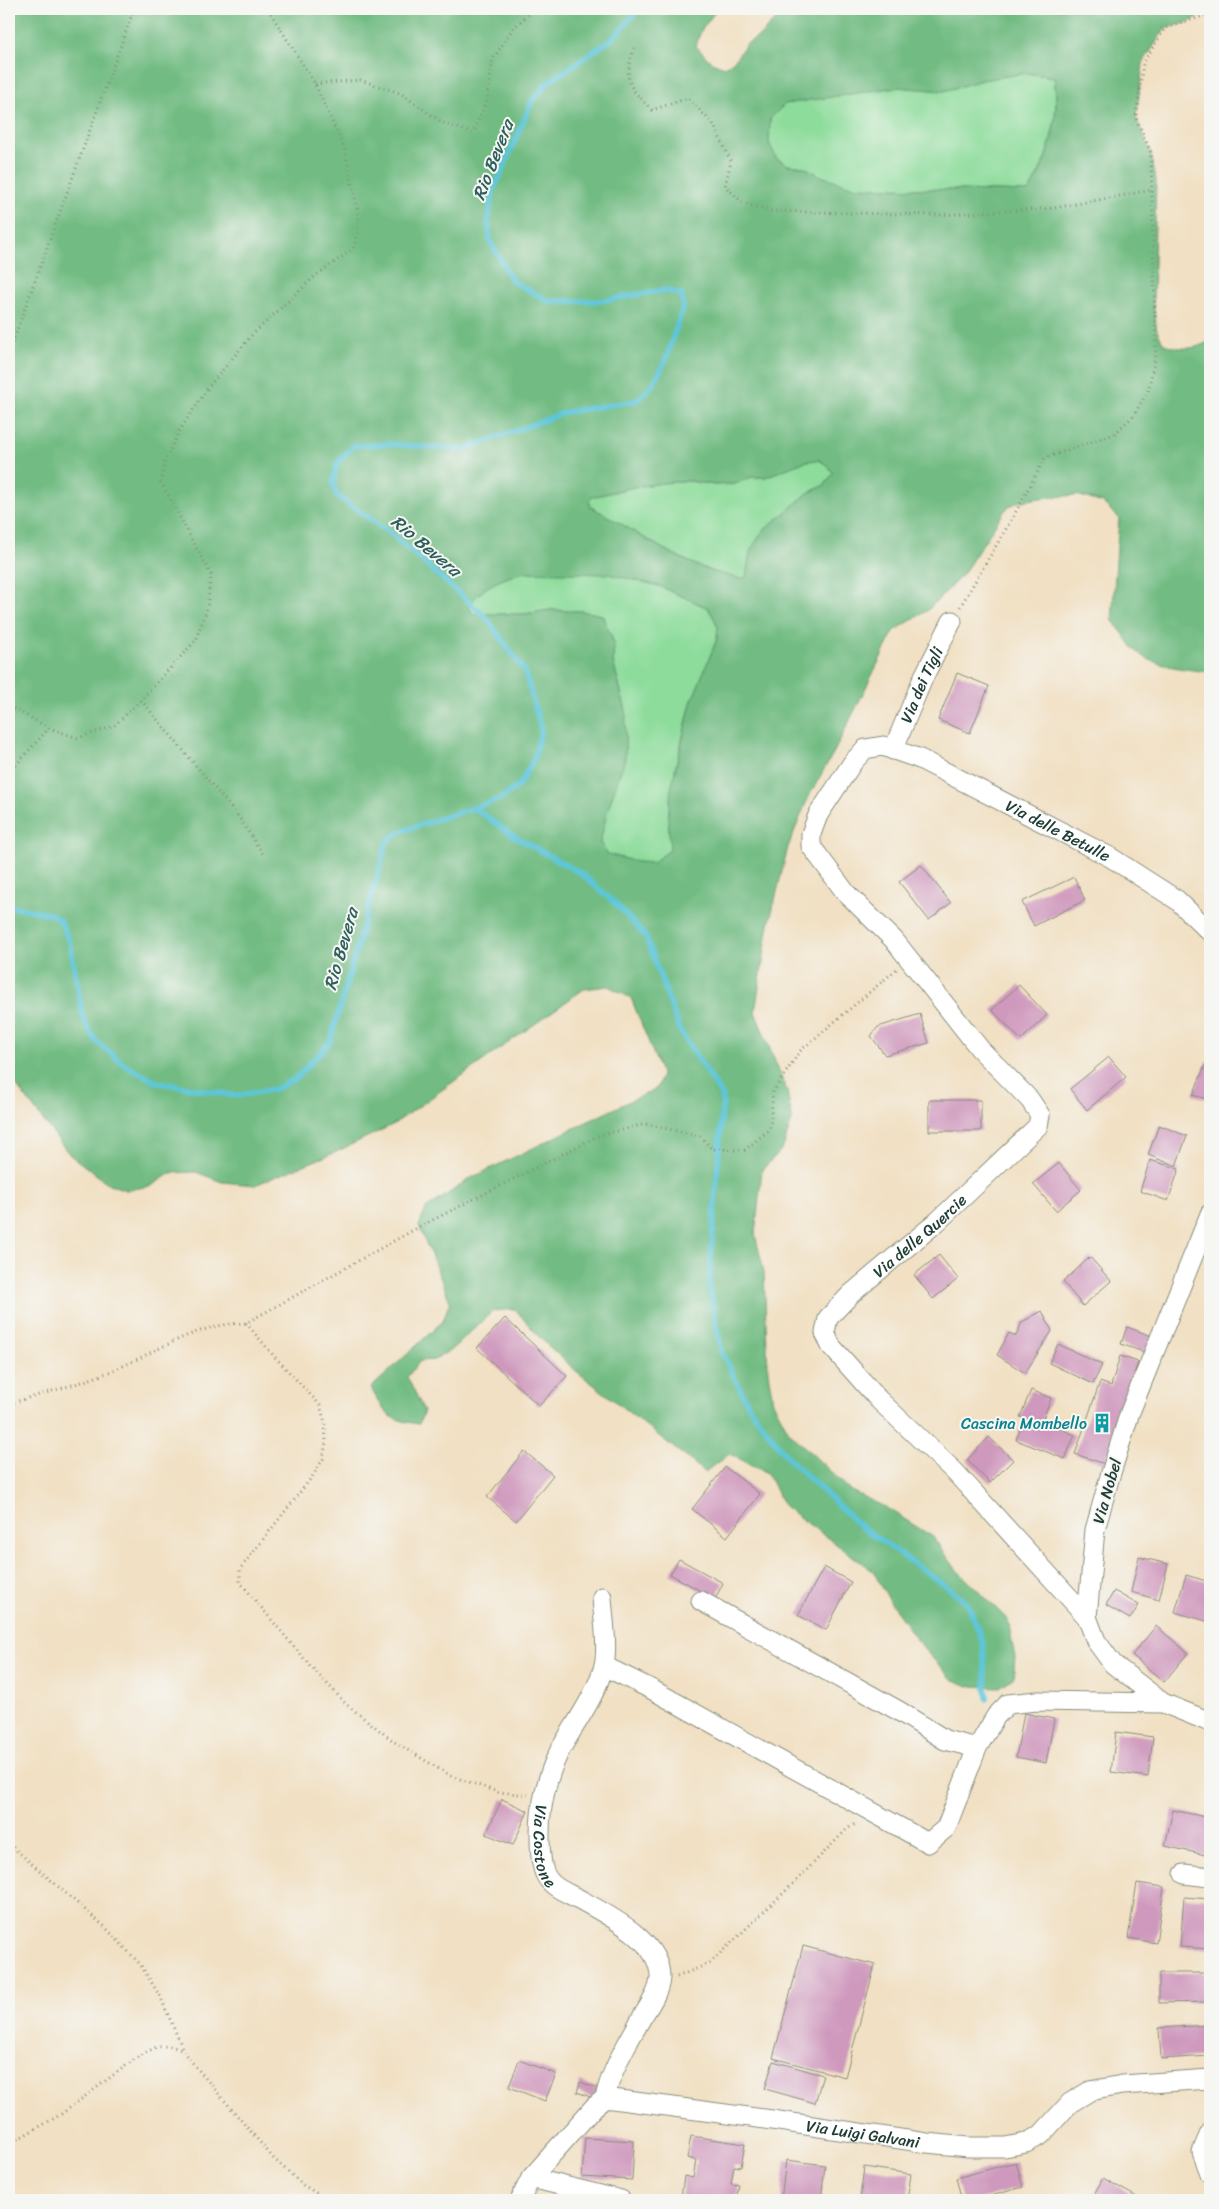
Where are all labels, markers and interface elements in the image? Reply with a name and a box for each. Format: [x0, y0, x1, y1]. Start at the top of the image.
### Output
water label: Rio Bevera [463, 113, 524, 205]
water label: Rio Bevera [384, 507, 470, 587]
street label: Via dei Tigli [891, 641, 951, 728]
street label: Via delle Betulle [1000, 791, 1116, 870]
water label: Rio Bevera [314, 902, 368, 994]
street label: Via delle Quercie [866, 1186, 974, 1285]
place label: Cascina Mombello [961, 1409, 1087, 1438]
building icon: Cascina Mombello [1091, 1412, 1113, 1434]
street label: Via Nobel [1084, 1454, 1130, 1527]
street label: Via Costone [525, 1803, 564, 1895]
street label: Via Luigi Galvani [804, 2111, 922, 2156]

